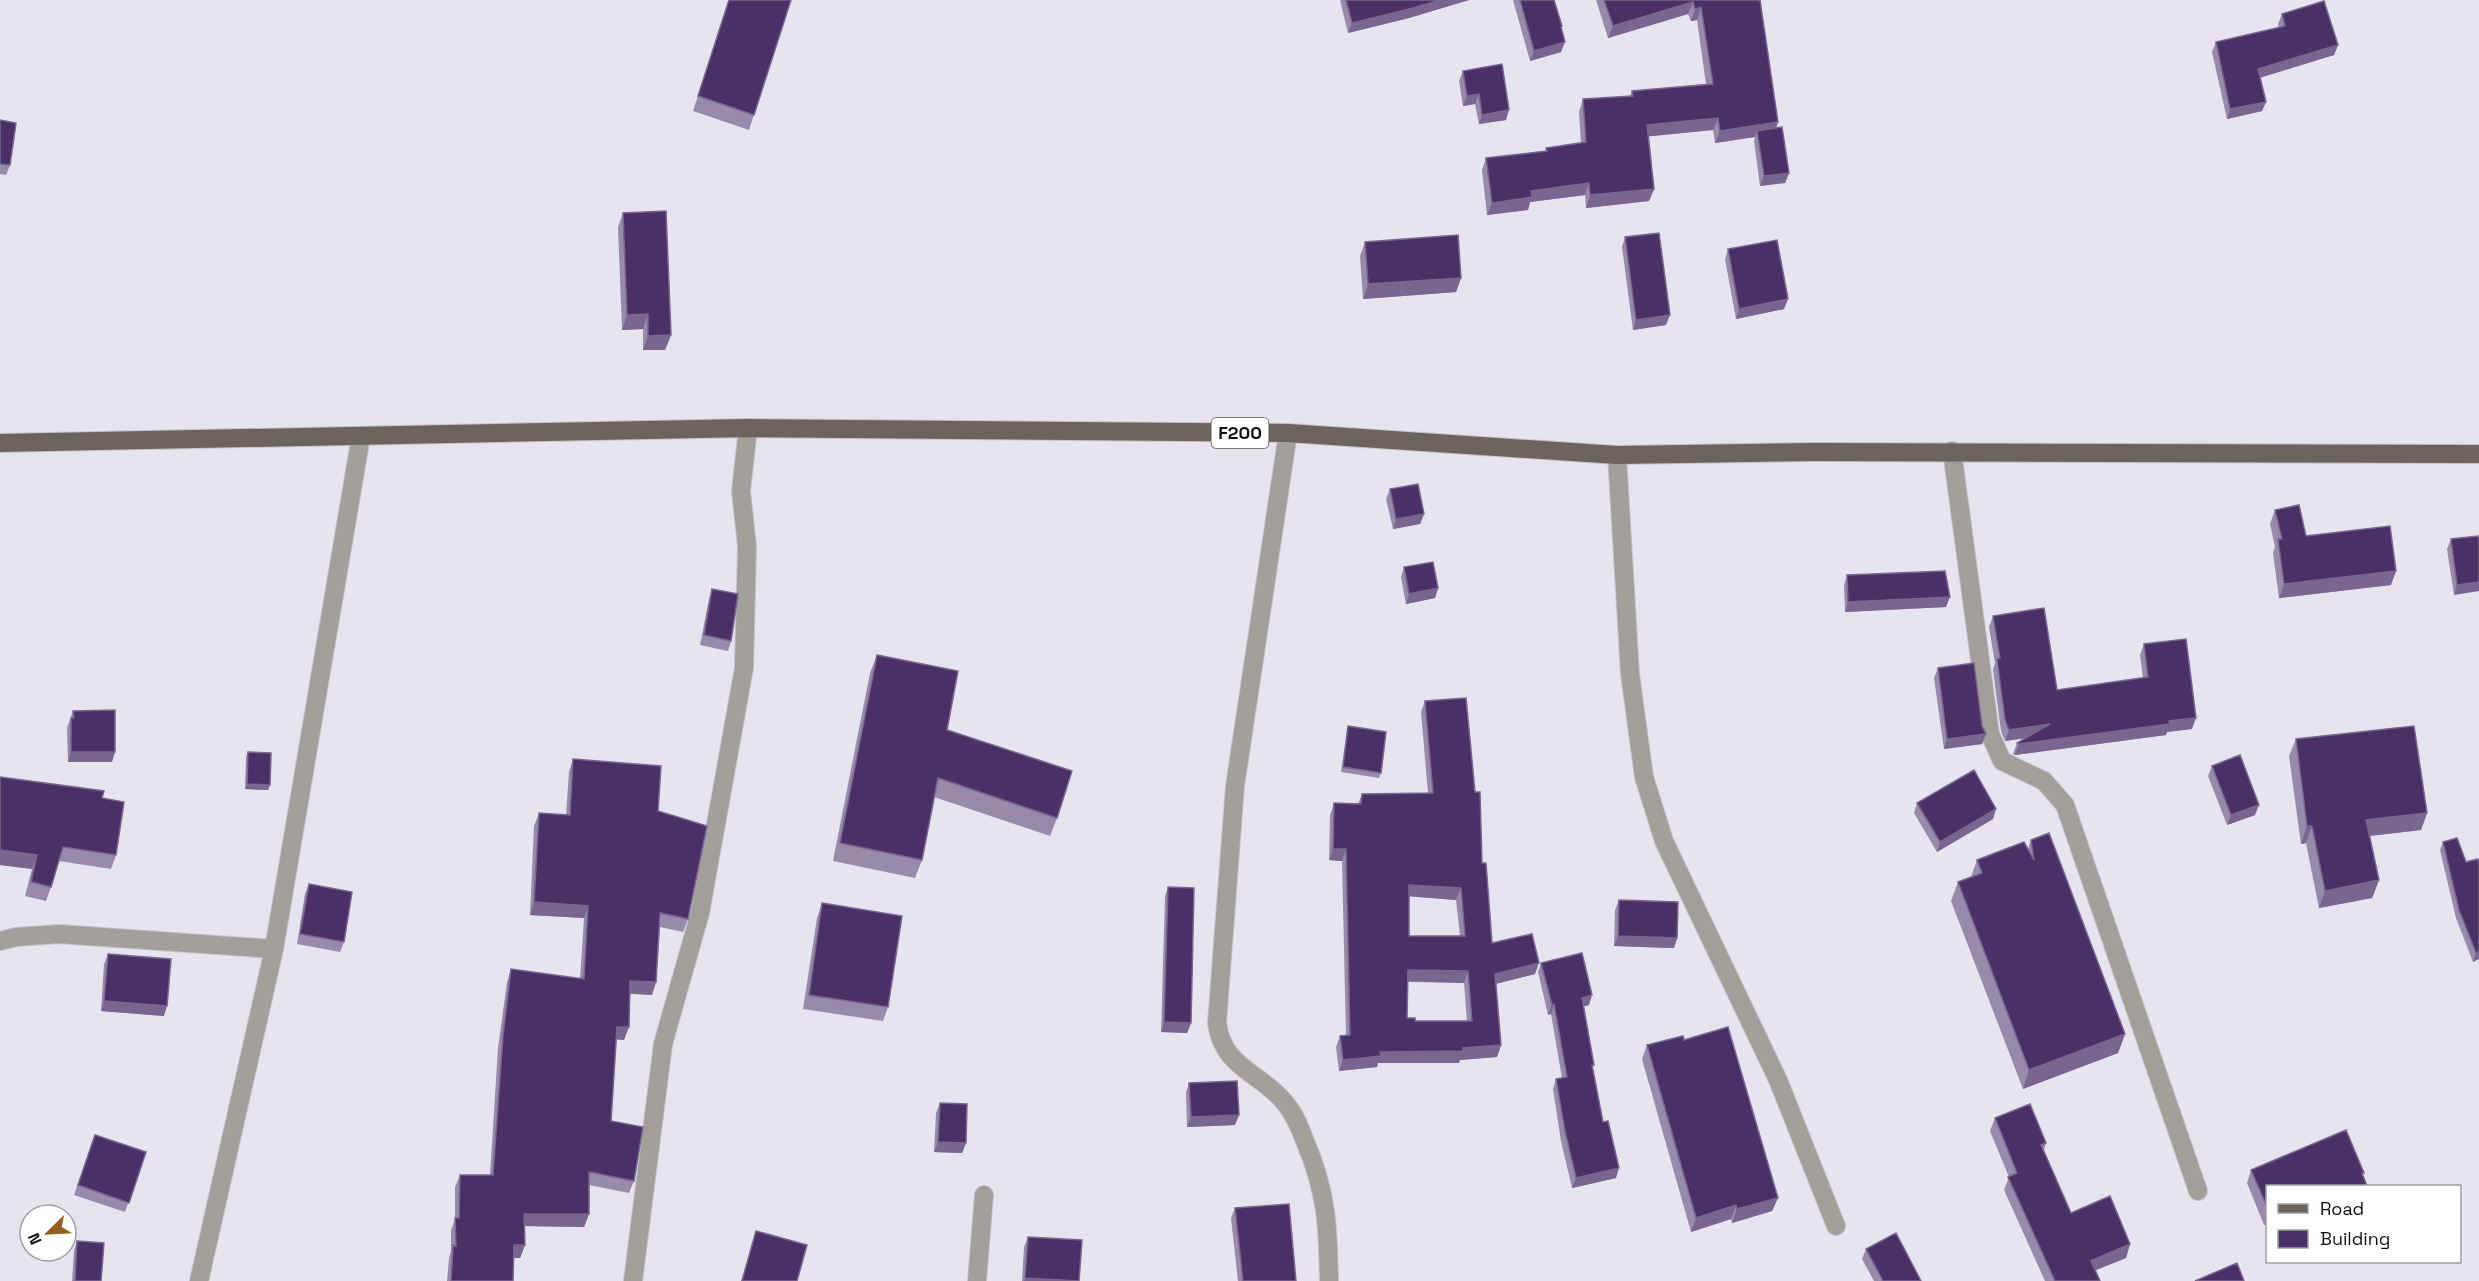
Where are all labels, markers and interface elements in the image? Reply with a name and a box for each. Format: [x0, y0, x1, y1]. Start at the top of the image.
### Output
road number: F200 [1212, 418, 1268, 448]
legend [2266, 1185, 2461, 1263]
text: Road [2320, 1197, 2364, 1220]
north arrow [18, 1203, 78, 1263]
text: Building [2320, 1227, 2390, 1250]
text: N [23, 1230, 47, 1248]

